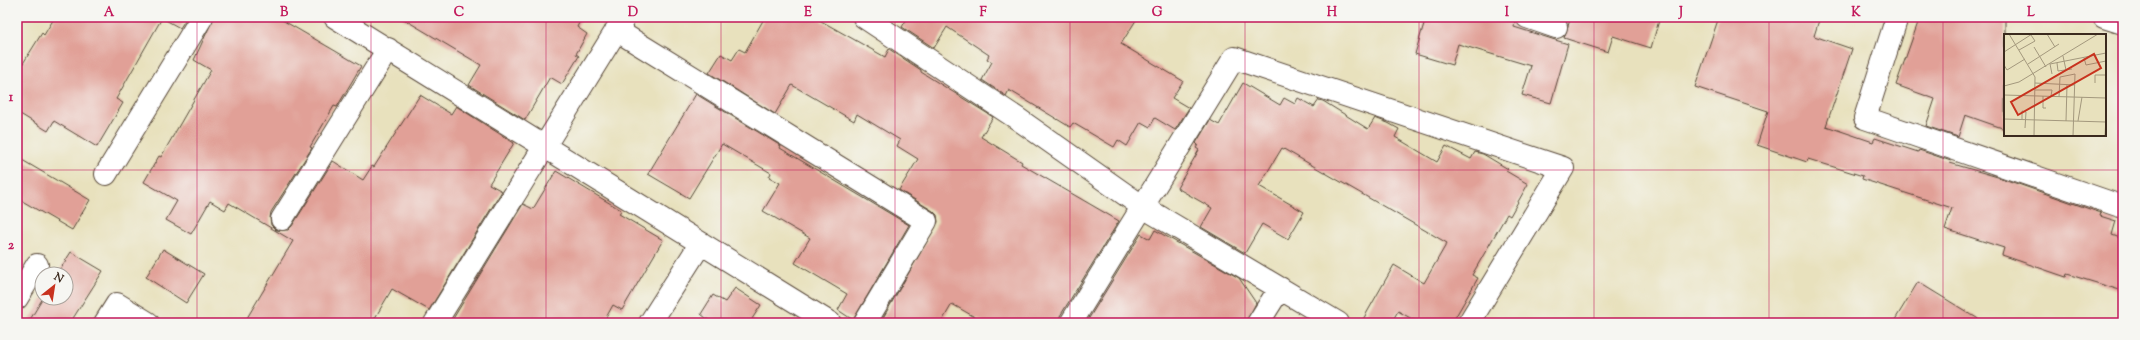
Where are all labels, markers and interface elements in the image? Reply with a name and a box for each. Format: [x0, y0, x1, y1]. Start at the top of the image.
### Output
text: A [104, 4, 115, 22]
text: B [280, 4, 289, 22]
text: C [454, 4, 464, 22]
text: D [628, 4, 638, 22]
text: E [804, 4, 812, 22]
text: F [979, 4, 987, 22]
text: G [1152, 4, 1163, 22]
text: H [1327, 4, 1338, 22]
text: I [1505, 4, 1510, 22]
text: J [1678, 4, 1683, 22]
text: K [1851, 4, 1861, 22]
text: L [2027, 4, 2035, 22]
inset map [2004, 34, 2106, 136]
text: 1 [9, 89, 14, 107]
text: 2 [8, 237, 15, 255]
north arrow [34, 266, 74, 306]
text: N [50, 269, 66, 287]

